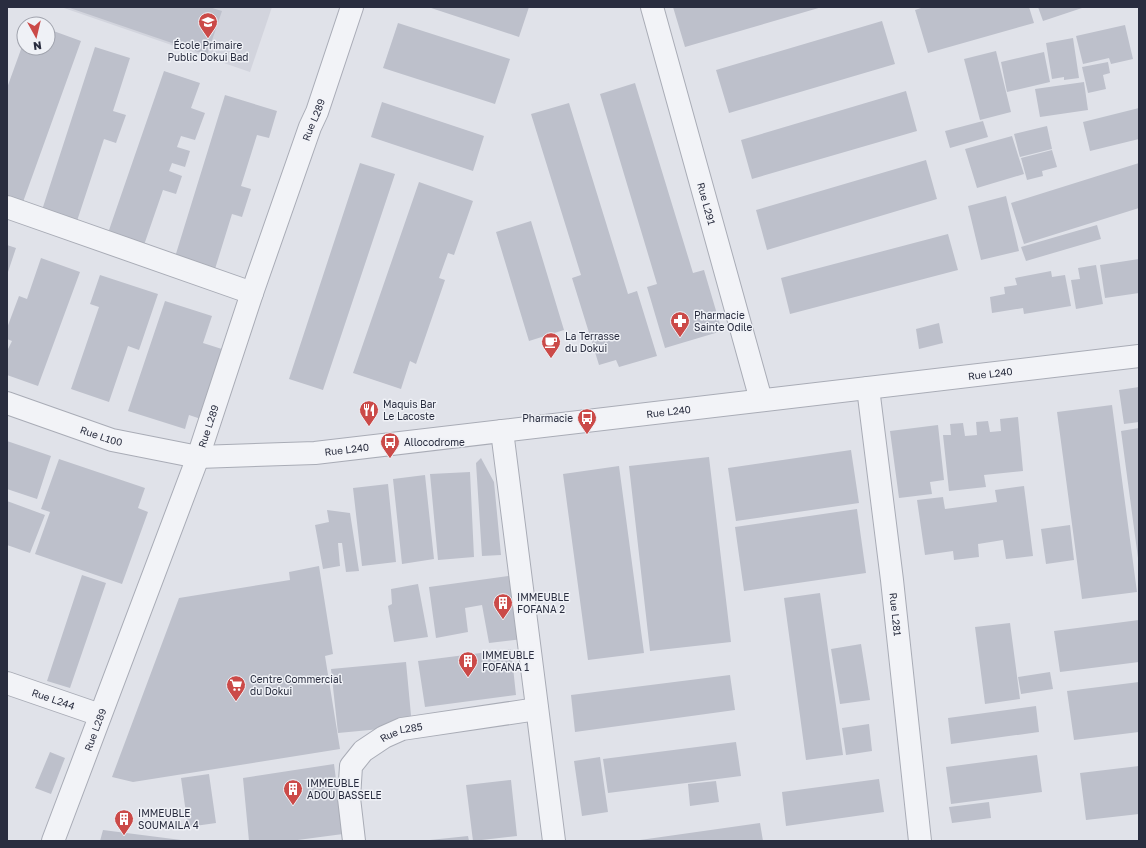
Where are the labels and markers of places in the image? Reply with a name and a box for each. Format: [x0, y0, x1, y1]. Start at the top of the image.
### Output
school or university icon: École Primaire Public Dokui Bad [197, 11, 219, 39]
place label: École Primaire Public Dokui Bad [168, 39, 248, 63]
place label: Pharmacie Sainte Odile [694, 309, 752, 333]
pharmacy icon: Pharmacie Sainte Odile [669, 310, 691, 338]
place label: La Terrasse du Dokui [565, 330, 620, 354]
cafe icon: La Terrasse du Dokui [540, 331, 562, 359]
place label: Maquis Bar Le Lacoste [383, 398, 436, 422]
restaurant icon: Maquis Bar Le Lacoste [358, 399, 380, 427]
bus stop icon: Pharmacie [576, 407, 598, 435]
place label: Pharmacie [522, 412, 573, 424]
bus stop icon: Allocodrome [379, 431, 401, 459]
place label: Allocodrome [404, 436, 465, 448]
place label: IMMEUBLE FOFANA 2 [517, 591, 569, 615]
building icon: IMMEUBLE FOFANA 2 [492, 592, 514, 620]
place label: IMMEUBLE FOFANA 1 [482, 649, 534, 673]
building icon: IMMEUBLE FOFANA 1 [457, 650, 479, 678]
place label: Centre Commercial du Dokui [250, 673, 342, 697]
supermarket icon: Centre Commercial du Dokui [225, 674, 247, 702]
place label: IMMEUBLE ADOU BASSELE [307, 777, 382, 801]
building icon: IMMEUBLE ADOU BASSELE [282, 778, 304, 806]
place label: IMMEUBLE SOUMAILA 4 [138, 807, 199, 831]
building icon: IMMEUBLE SOUMAILA 4 [113, 808, 135, 836]

